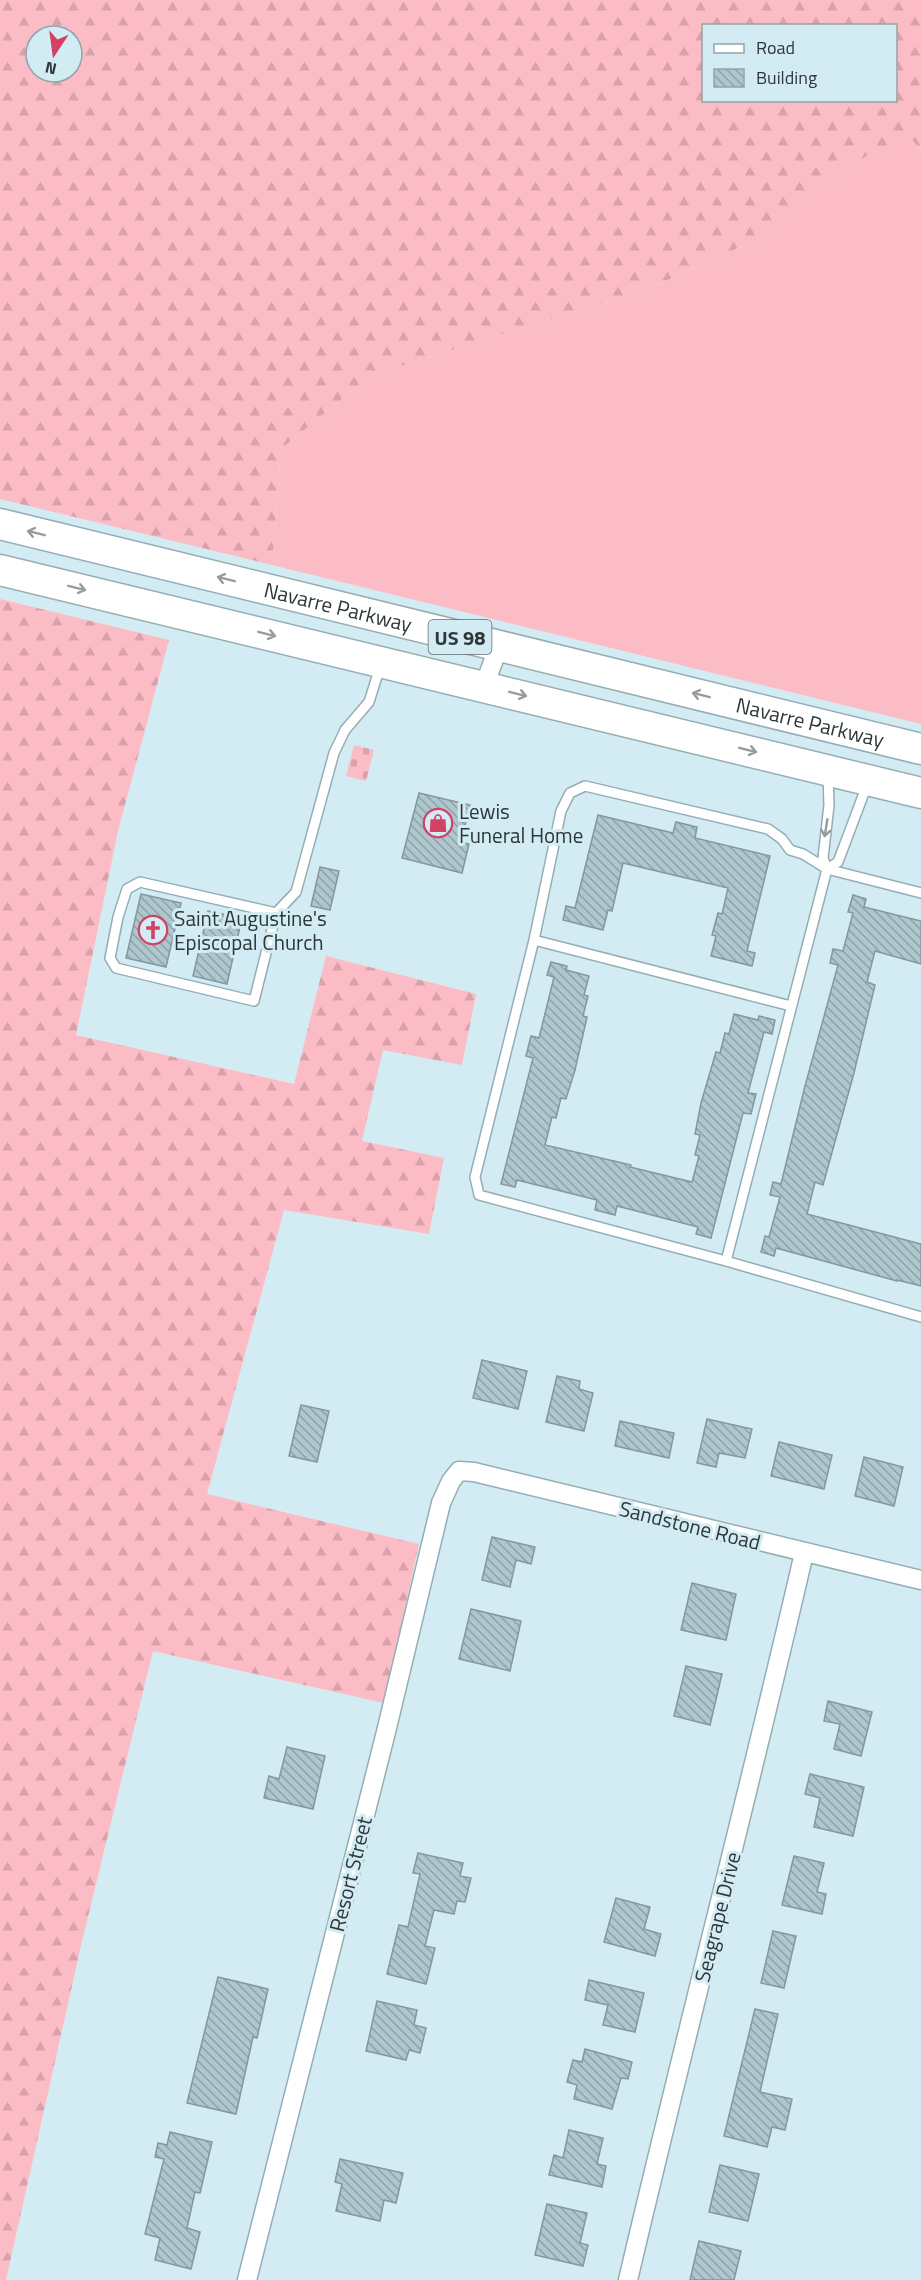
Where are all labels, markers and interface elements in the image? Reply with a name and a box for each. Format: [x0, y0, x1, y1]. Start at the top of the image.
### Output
north arrow [24, 24, 84, 84]
legend [702, 24, 897, 102]
text: Road [756, 34, 795, 61]
text: N [43, 56, 59, 82]
text: Building [756, 64, 817, 91]
one-way arrow [27, 527, 47, 538]
one-way arrow [217, 573, 236, 585]
street label: Navarre Parkway [261, 573, 415, 640]
one-way arrow [67, 583, 86, 595]
road number: US 98 [428, 620, 492, 654]
one-way arrow [257, 628, 276, 640]
street label: Navarre Parkway [733, 688, 888, 755]
one-way arrow [508, 689, 527, 701]
one-way arrow [692, 689, 711, 701]
one-way arrow [738, 745, 757, 757]
place label: Lewis Funeral Home [459, 795, 583, 851]
shop icon: Lewis Funeral Home [422, 807, 454, 839]
one-way arrow [820, 818, 831, 837]
place label: Saint Augustine's Episcopal Church [174, 902, 327, 958]
church icon: Saint Augustine's Episcopal Church [137, 914, 169, 946]
street label: Sandstone Road [616, 1492, 764, 1558]
street label: Resort Street [320, 1812, 380, 1935]
street label: Seagrape Drive [685, 1848, 749, 1986]

